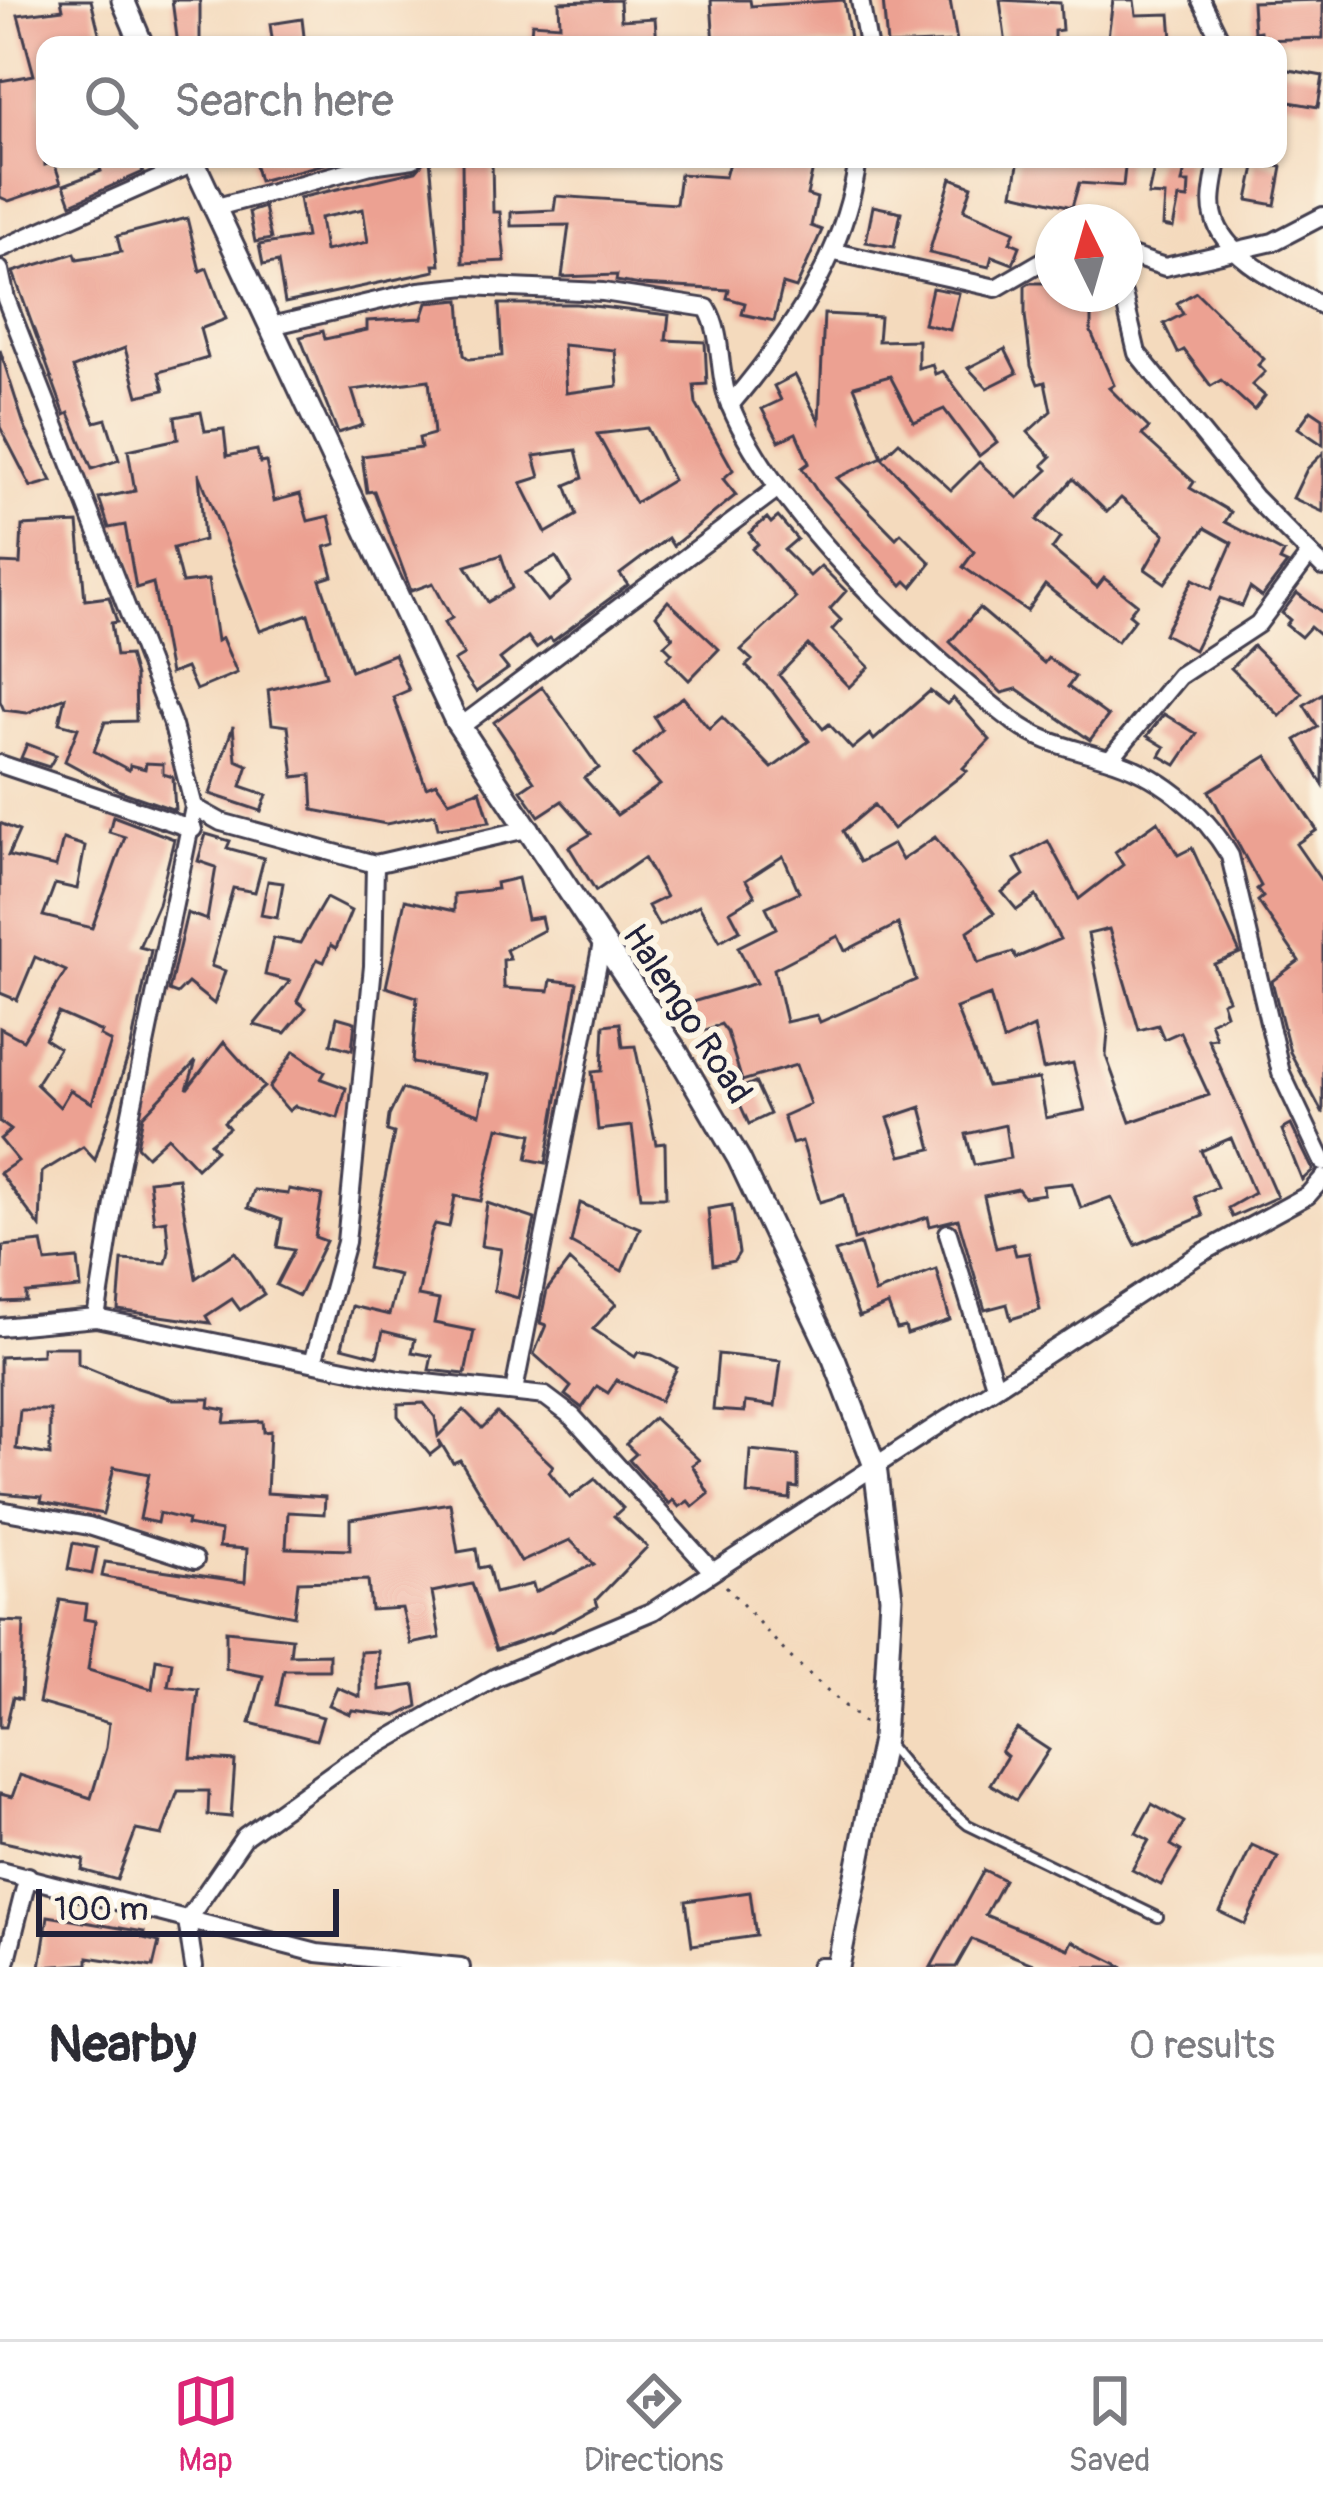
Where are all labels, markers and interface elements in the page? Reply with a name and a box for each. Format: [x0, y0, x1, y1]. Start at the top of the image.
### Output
search box [36, 36, 1287, 168]
icon: search [78, 69, 144, 135]
text: Search here [174, 74, 394, 130]
north arrow [1035, 204, 1143, 312]
street label: Halengo Road [612, 916, 762, 1112]
scale bar [36, 1883, 339, 1936]
text: 100 m [54, 1889, 148, 1930]
text: Nearby [48, 2013, 196, 2077]
text: 0 results [1129, 2021, 1275, 2070]
tab: Map [173, 2368, 239, 2481]
tab: Directions [584, 2368, 724, 2481]
tab: Saved [1069, 2368, 1150, 2481]

